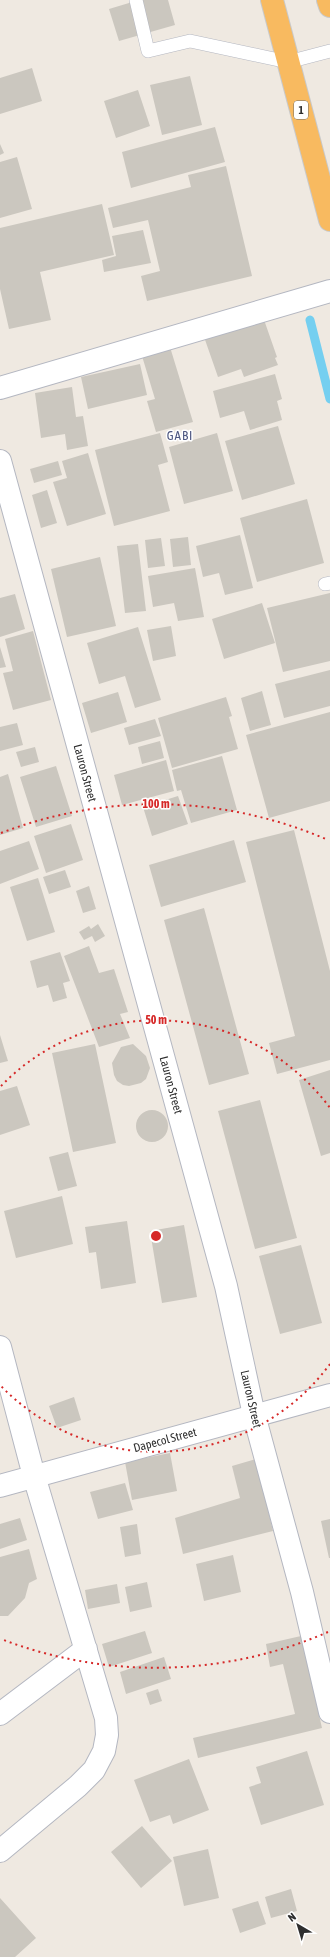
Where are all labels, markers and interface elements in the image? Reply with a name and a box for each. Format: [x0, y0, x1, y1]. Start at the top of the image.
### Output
road number: 1 [294, 101, 308, 119]
district label: GABI [167, 428, 193, 443]
street label: Lauron Street [71, 743, 100, 804]
text: 100 m [142, 797, 170, 811]
text: 50 m [145, 1013, 167, 1027]
street label: Lauron Street [157, 1055, 186, 1116]
centre of rings [149, 1229, 163, 1243]
street label: Lauron Street [238, 1369, 265, 1430]
street label: Dapecol Street [132, 1425, 199, 1455]
north arrow [278, 1905, 318, 1945]
text: N [286, 1910, 298, 1924]

